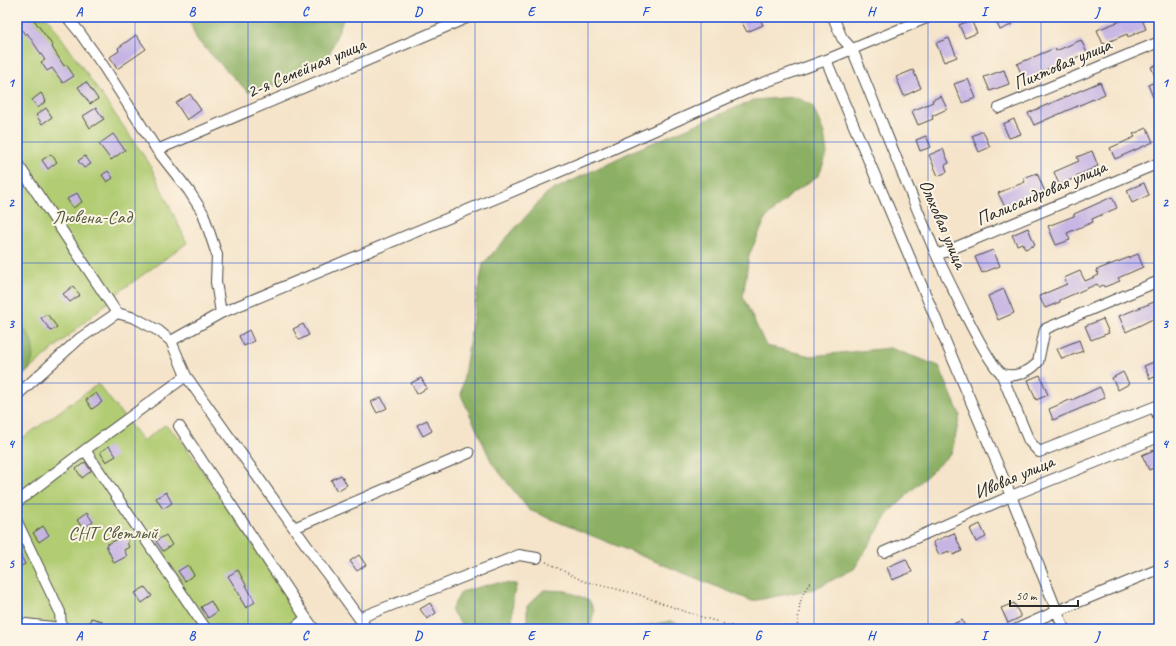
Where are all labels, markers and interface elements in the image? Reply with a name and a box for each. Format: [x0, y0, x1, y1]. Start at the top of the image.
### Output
text: A [76, 4, 84, 20]
text: B [189, 4, 197, 20]
text: C [302, 4, 310, 20]
text: D [414, 4, 423, 20]
text: E [528, 4, 537, 20]
text: F [642, 4, 651, 20]
text: G [755, 4, 763, 20]
text: H [867, 4, 877, 20]
text: I [981, 4, 990, 20]
text: J [1094, 4, 1101, 20]
street label: 2-я Семейная улица [243, 32, 370, 104]
street label: Пихтовая улица [1009, 32, 1116, 95]
text: 1 [8, 75, 16, 91]
text: 1 [1162, 75, 1170, 91]
street label: Палисандровая улица [972, 154, 1112, 231]
street label: Ольховая улица [913, 176, 973, 274]
text: 2 [8, 195, 15, 211]
text: 2 [1162, 195, 1169, 211]
park label: Лювена-Сад [52, 205, 134, 229]
text: 3 [8, 316, 15, 332]
text: 3 [1162, 316, 1169, 332]
text: 4 [8, 436, 16, 452]
text: 4 [1162, 436, 1170, 452]
street label: Ивовая улица [970, 449, 1060, 505]
park label: СНТ Светлый [68, 521, 159, 545]
text: 5 [8, 556, 15, 572]
text: 5 [1162, 556, 1169, 572]
scale bar [1010, 582, 1078, 608]
text: 50 m [1016, 588, 1038, 604]
text: A [76, 628, 84, 644]
text: B [189, 628, 197, 644]
text: C [302, 628, 310, 644]
text: D [414, 628, 423, 644]
text: E [528, 628, 537, 644]
text: F [642, 628, 651, 644]
text: G [755, 628, 763, 644]
text: H [867, 628, 877, 644]
text: I [981, 628, 990, 644]
text: J [1094, 628, 1101, 644]

